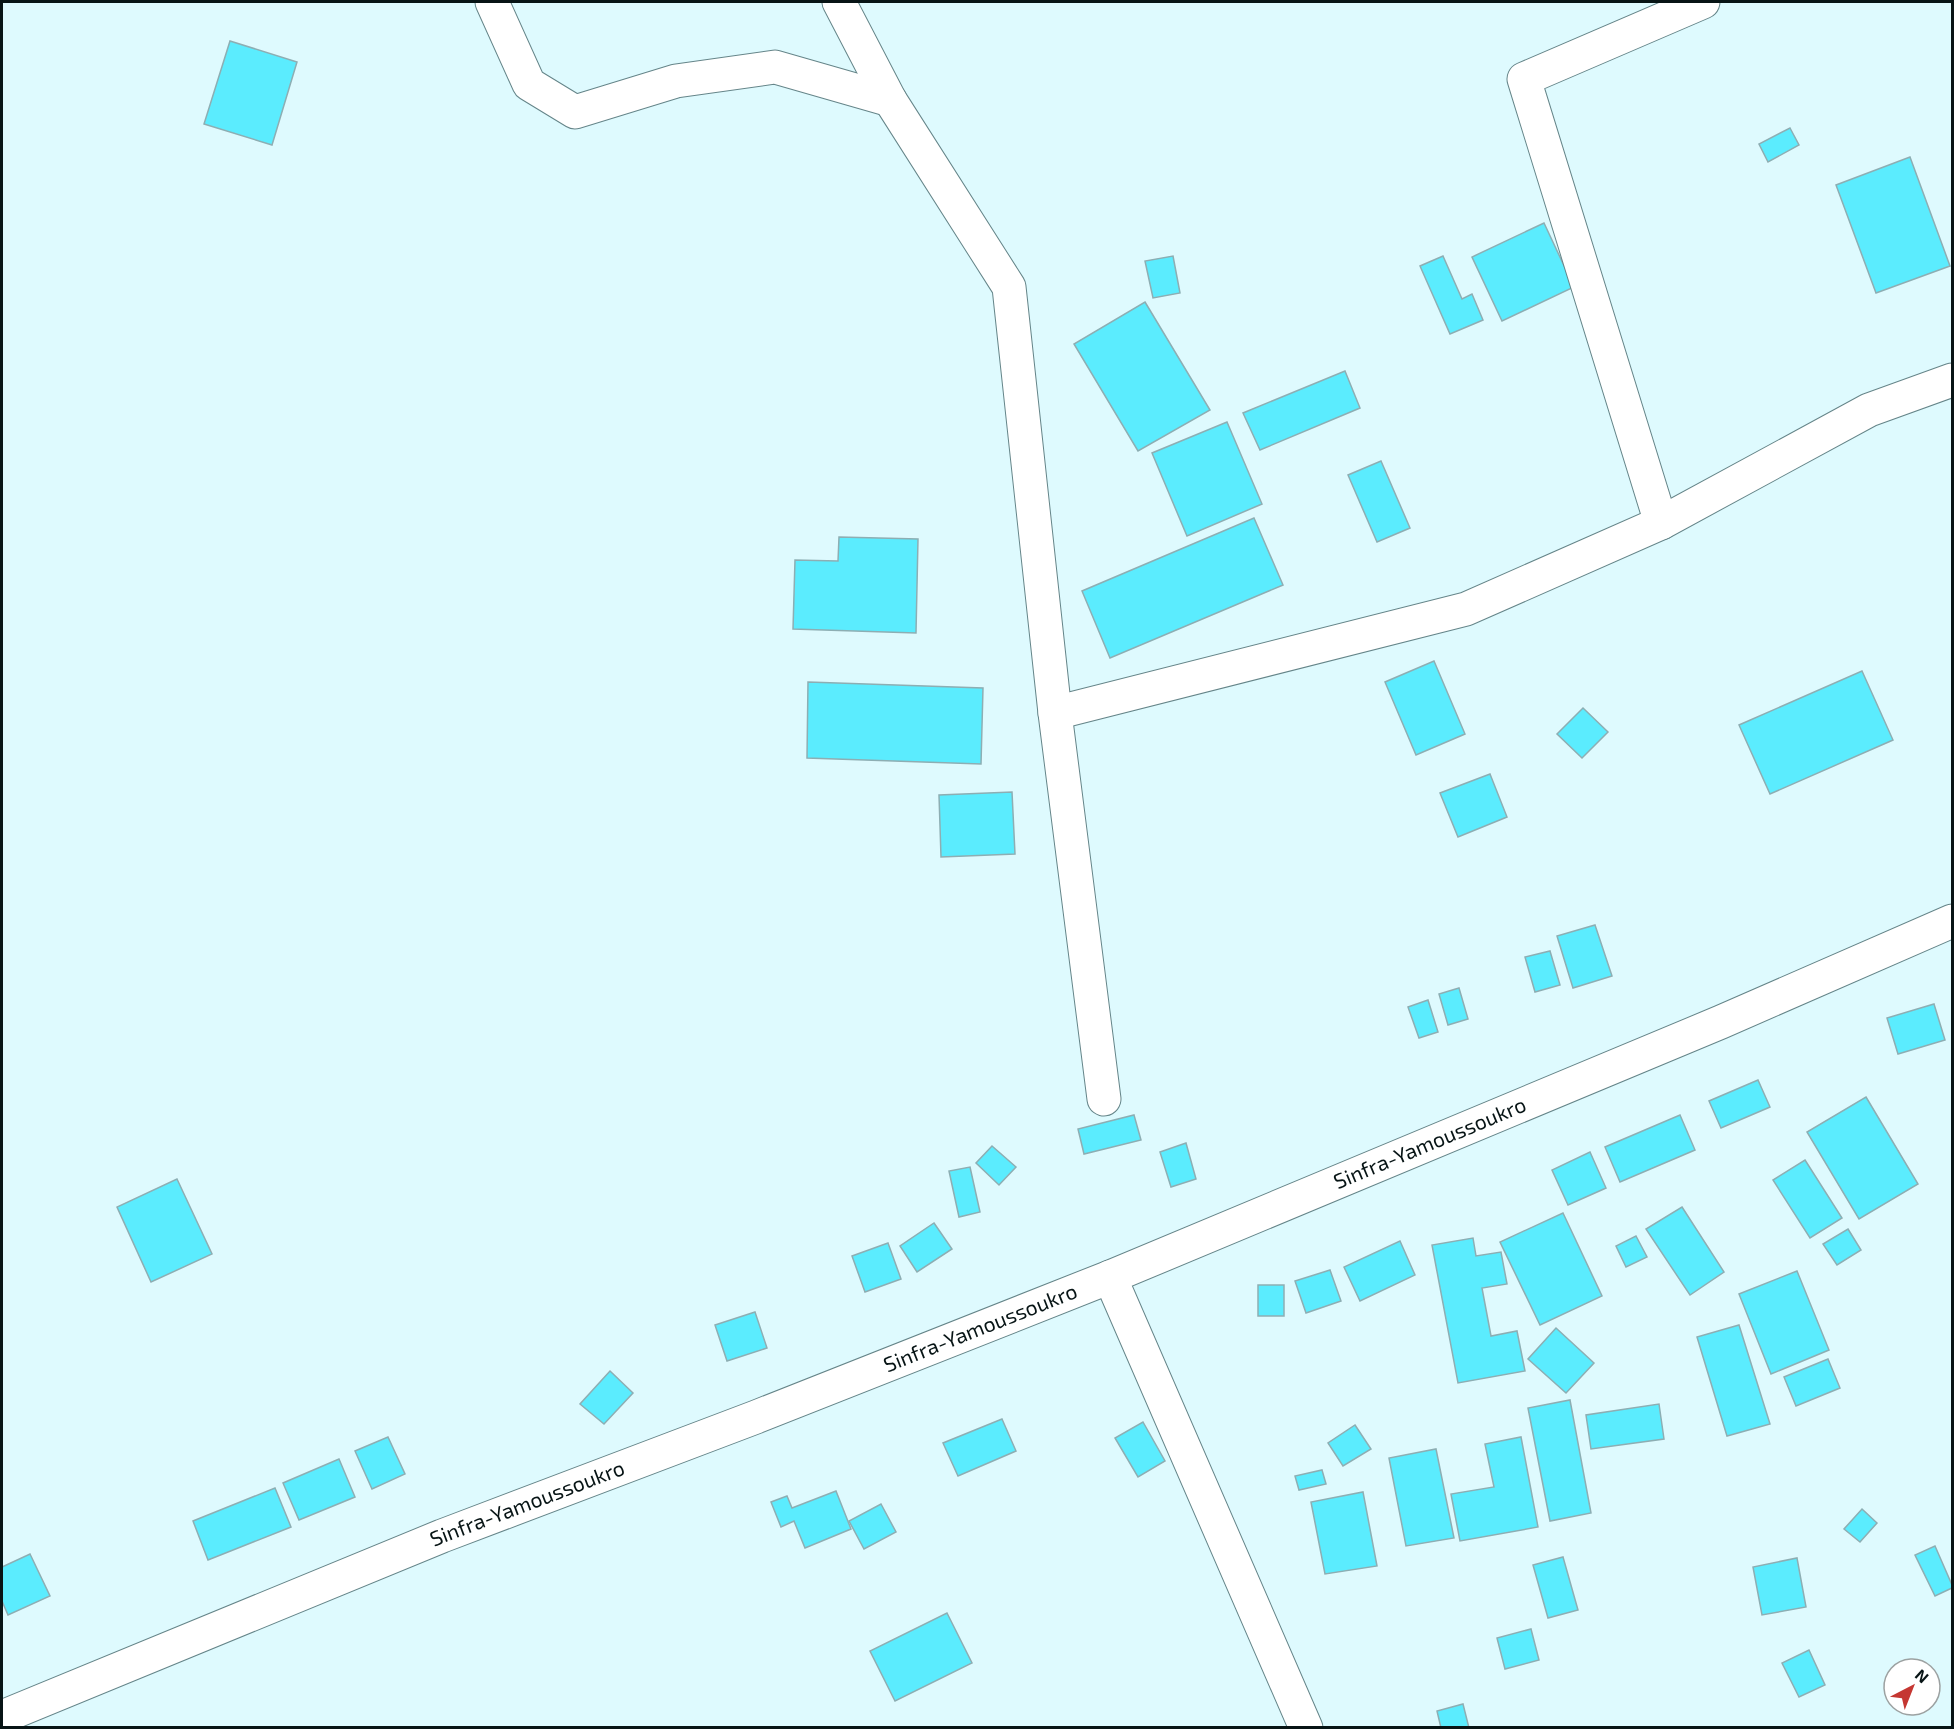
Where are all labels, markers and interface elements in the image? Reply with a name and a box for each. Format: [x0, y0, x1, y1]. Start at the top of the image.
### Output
street label: Sinfra-Yamoussoukro [1329, 1091, 1529, 1193]
street label: Sinfra-Yamoussoukro [879, 1277, 1080, 1376]
street label: Sinfra-Yamoussoukro [426, 1454, 628, 1551]
north arrow [1882, 1657, 1942, 1717]
text: N [1912, 1665, 1933, 1686]

